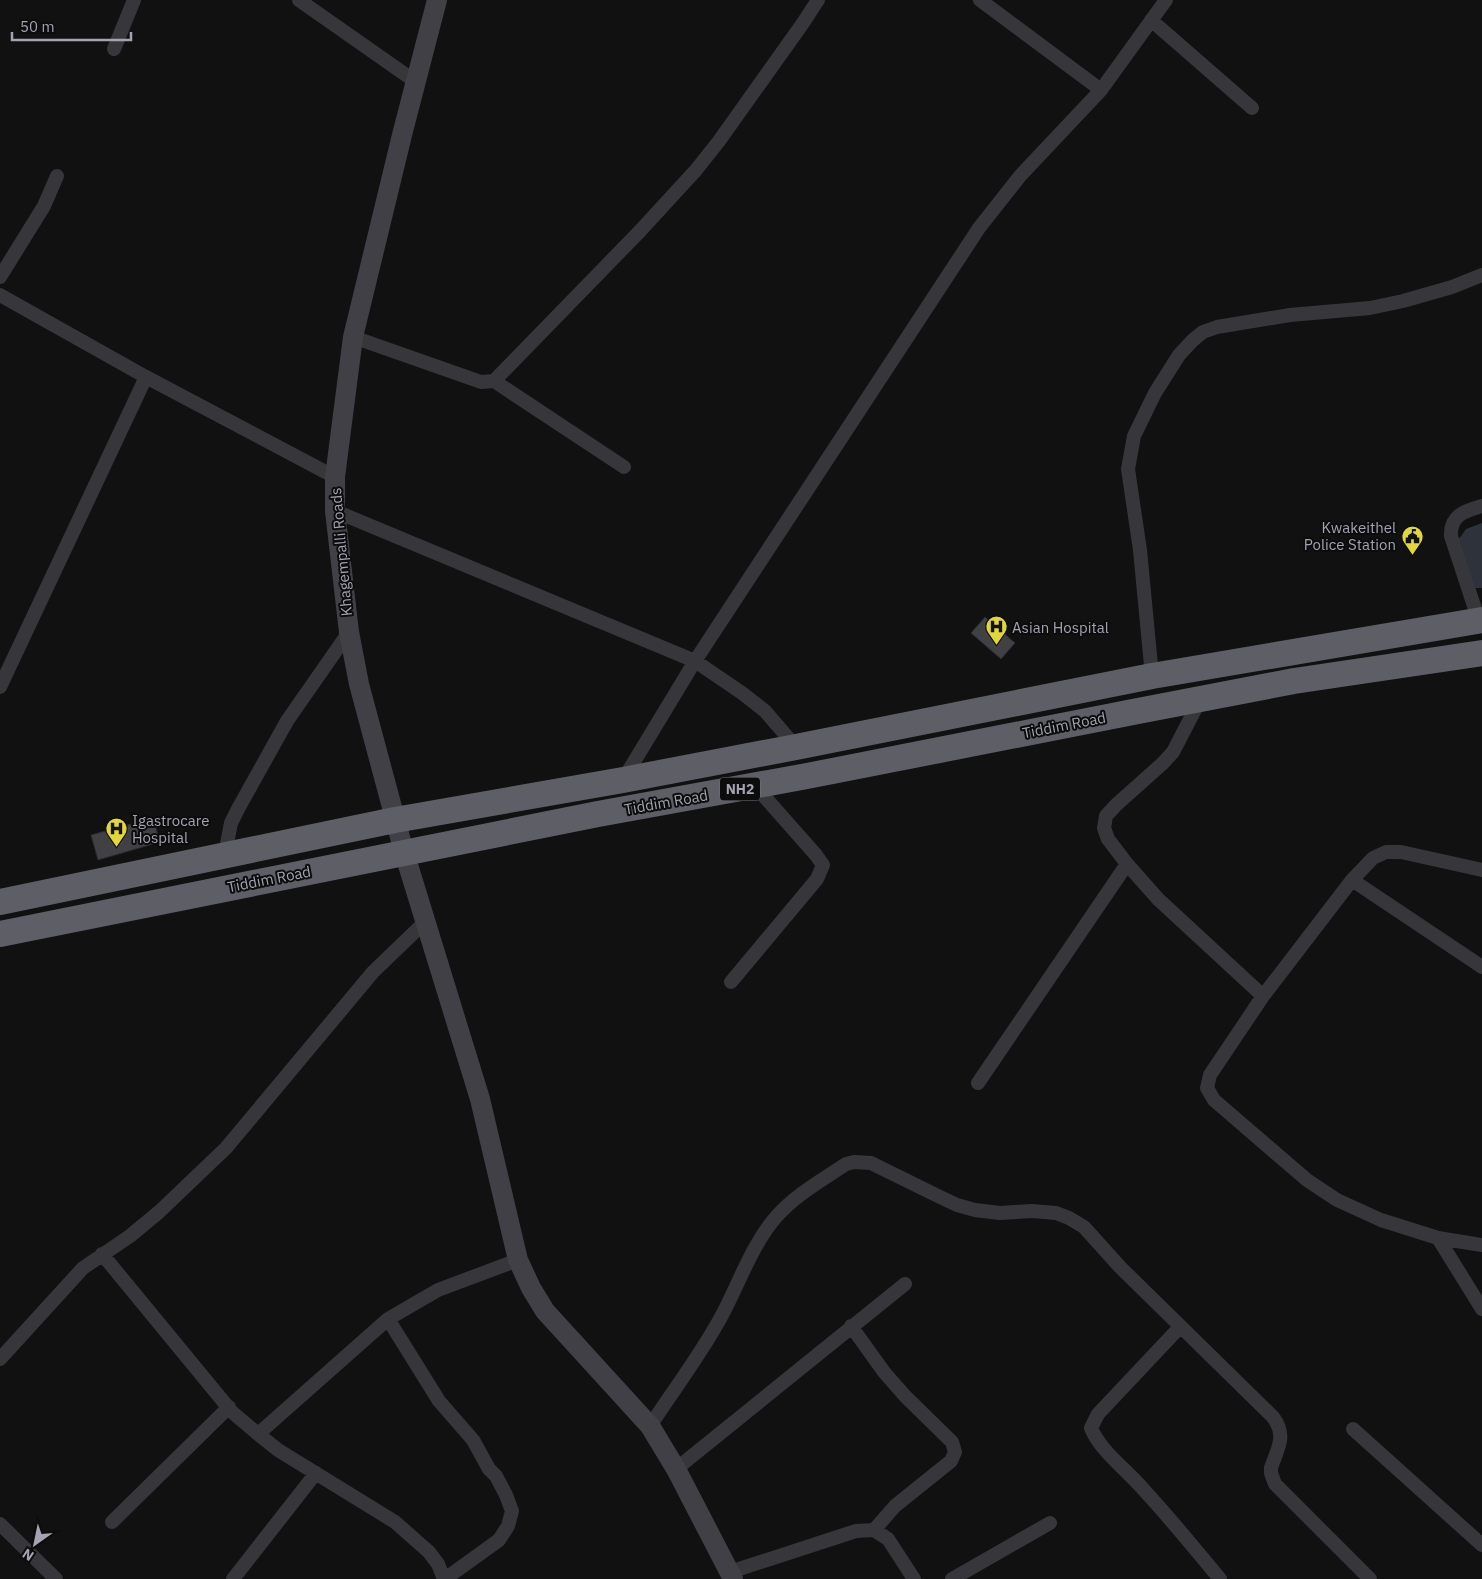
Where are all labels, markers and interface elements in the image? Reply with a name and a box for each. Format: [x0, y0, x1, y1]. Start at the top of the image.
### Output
scale bar [12, 10, 131, 42]
text: 50 m [20, 17, 55, 36]
street label: Khagempalli Roads [326, 487, 356, 617]
place label: Kwakeithel Police Station [1304, 518, 1396, 554]
public building icon: Kwakeithel Police Station [1400, 524, 1424, 555]
hospital icon: Asian Hospital [984, 615, 1008, 646]
place label: Asian Hospital [1012, 618, 1109, 637]
street label: Tiddim Road [1021, 708, 1107, 742]
road number: NH2 [720, 778, 760, 801]
street label: Tiddim Road [623, 785, 709, 819]
place label: Igastrocare Hospital [132, 811, 209, 847]
hospital icon: Igastrocare Hospital [104, 817, 128, 848]
street label: Tiddim Road [226, 862, 312, 896]
north arrow [10, 1519, 60, 1569]
text: N [19, 1545, 37, 1565]

